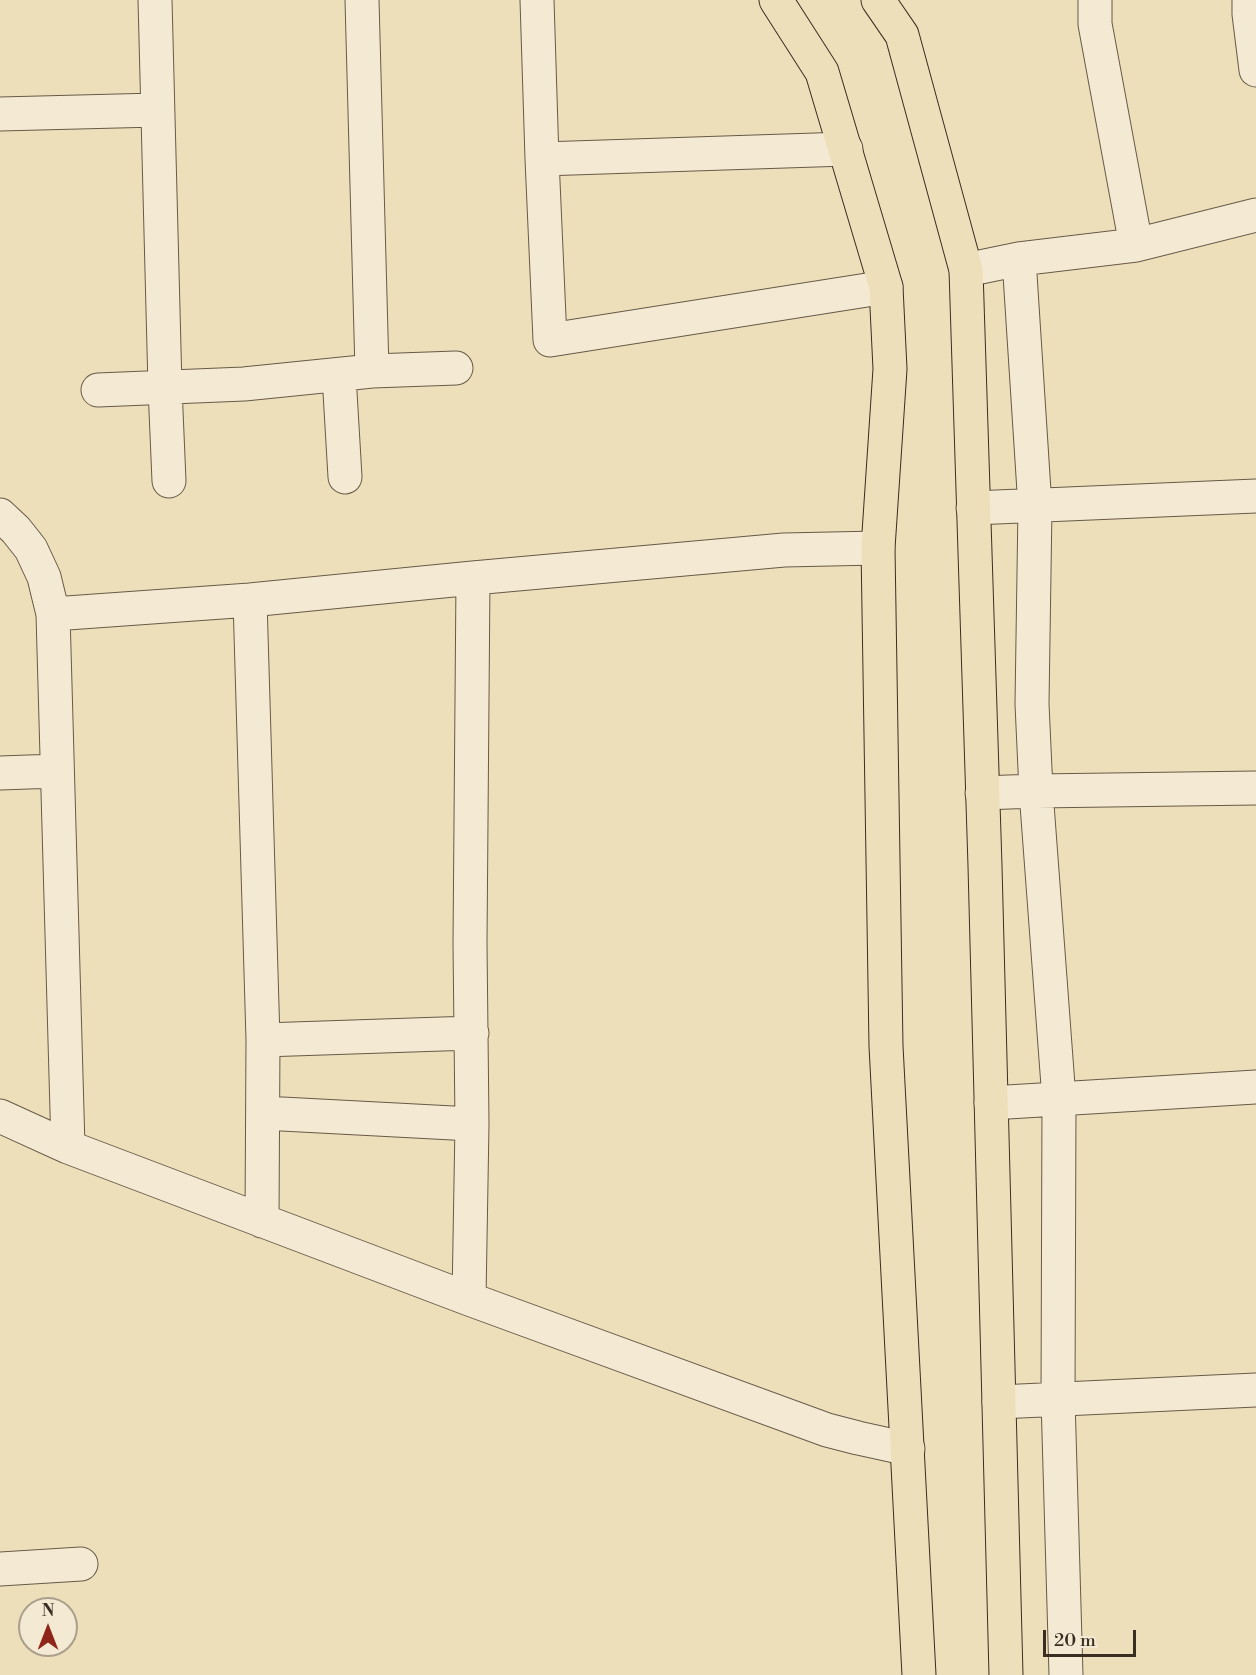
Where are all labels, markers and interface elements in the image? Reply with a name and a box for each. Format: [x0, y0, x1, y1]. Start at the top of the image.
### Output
north arrow [18, 1597, 78, 1657]
text: N [42, 1601, 54, 1621]
scale bar [1046, 1618, 1139, 1656]
text: 20 m [1054, 1629, 1096, 1652]

